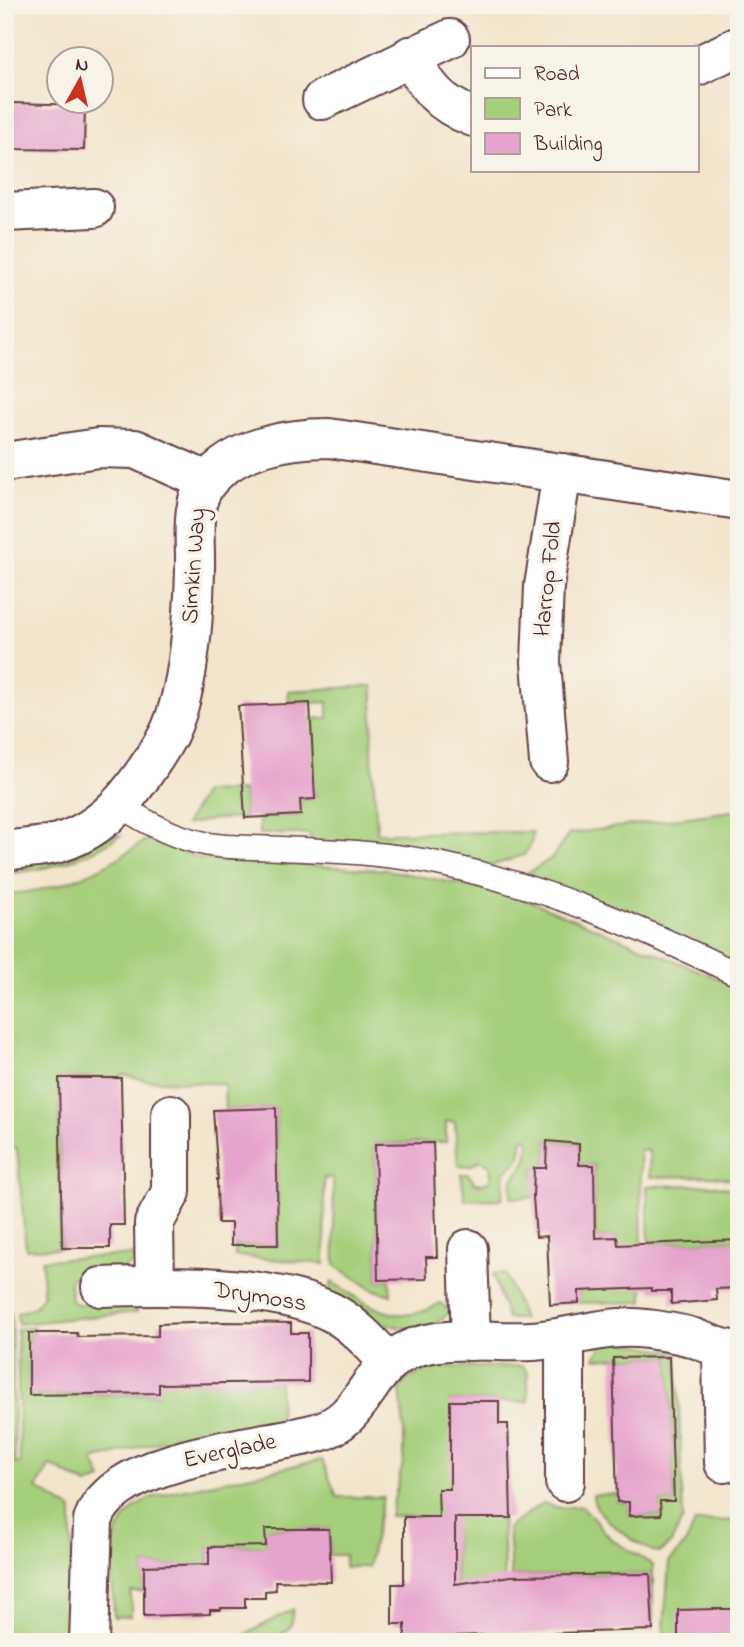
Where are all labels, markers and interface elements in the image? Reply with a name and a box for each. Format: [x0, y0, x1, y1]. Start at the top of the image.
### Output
north arrow [46, 46, 116, 116]
legend [471, 46, 698, 172]
text: N [74, 51, 90, 80]
text: Road [534, 60, 580, 90]
text: Park [534, 96, 573, 126]
text: Building [533, 130, 603, 162]
street label: Simkin Way [173, 507, 217, 625]
street label: Harrop Fold [526, 519, 573, 639]
street label: Drymoss [210, 1273, 309, 1324]
street label: Everglade [180, 1425, 280, 1479]

